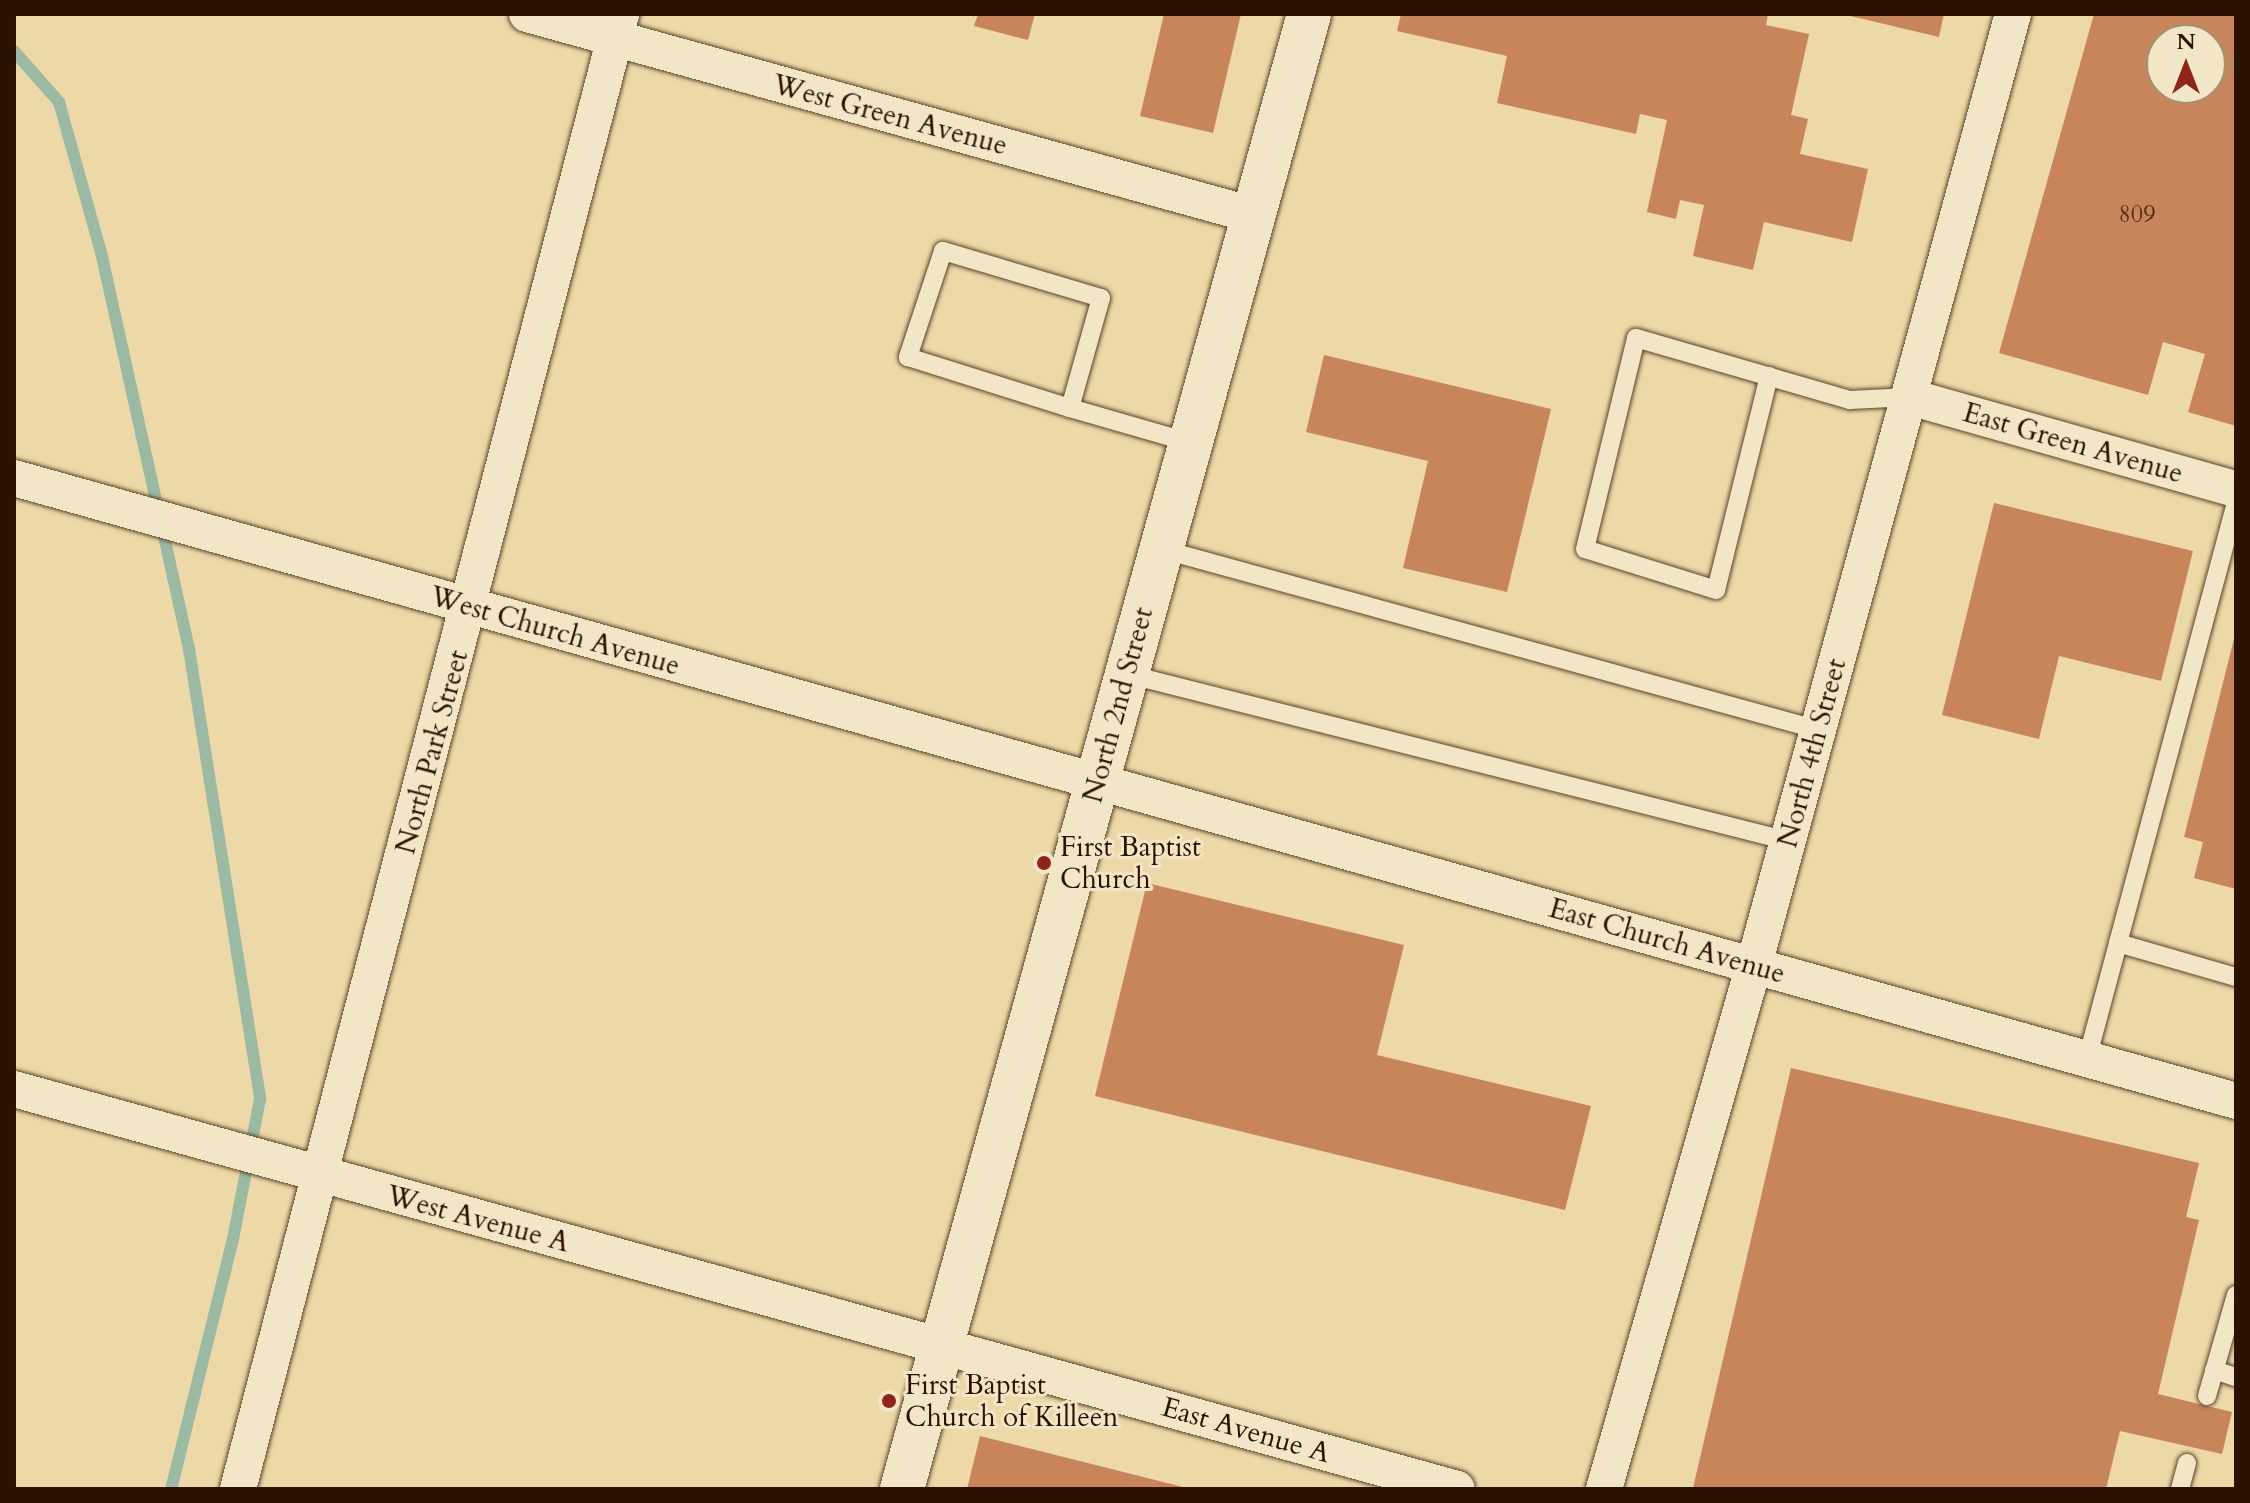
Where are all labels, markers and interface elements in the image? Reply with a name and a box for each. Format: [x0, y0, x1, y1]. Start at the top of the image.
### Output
north arrow [2146, 24, 2226, 104]
text: N [2176, 27, 2196, 57]
street label: West Green Avenue [769, 68, 1011, 162]
house number: 809 [2119, 201, 2155, 229]
street label: East Green Avenue [1959, 396, 2187, 490]
street label: West Church Avenue [426, 579, 684, 683]
street label: North 2nd Street [1076, 604, 1160, 806]
street label: North Park Street [389, 646, 475, 858]
street label: North 4th Street [1771, 655, 1853, 851]
place label: First Baptist Church [1060, 830, 1201, 896]
marker: First Baptist Church [1035, 854, 1053, 872]
street label: East Church Avenue [1545, 891, 1789, 991]
street label: West Avenue A [383, 1178, 573, 1260]
place label: First Baptist Church of Killeen [905, 1368, 1118, 1434]
street label: East Avenue A [1158, 1390, 1334, 1470]
marker: First Baptist Church of Killeen [880, 1392, 898, 1410]

